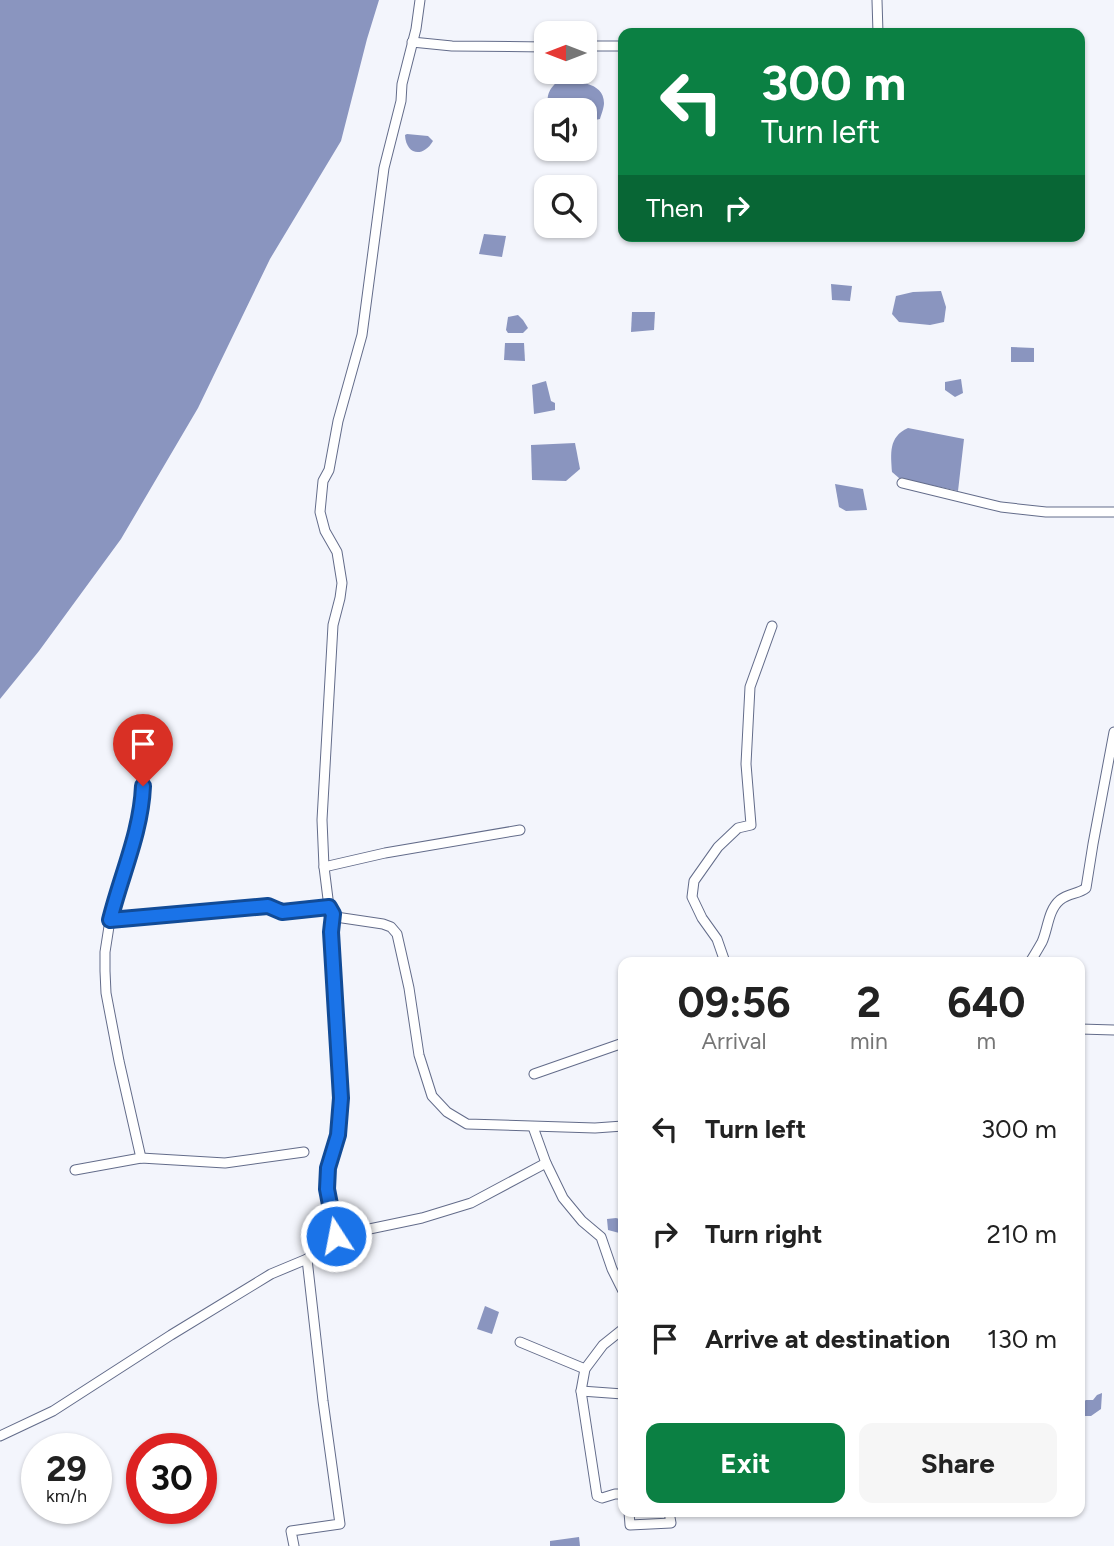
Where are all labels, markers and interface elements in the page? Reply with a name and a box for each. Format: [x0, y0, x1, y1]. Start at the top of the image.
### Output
north arrow [534, 21, 597, 84]
map controls [534, 21, 597, 238]
text: 300 m [761, 53, 906, 112]
icon: left [646, 56, 737, 147]
button: sound [534, 98, 597, 161]
text: Turn left [761, 113, 880, 151]
button: search [534, 175, 597, 238]
icon: right [718, 189, 756, 227]
text: Then [646, 192, 704, 224]
pin [113, 714, 173, 786]
icon: arrive [124, 725, 162, 763]
text: 09:56 [678, 977, 791, 1028]
text: 2 [857, 977, 881, 1028]
text: 640 [947, 977, 1025, 1028]
text: Arrival [702, 1027, 766, 1055]
text: min [850, 1027, 888, 1055]
text: m [977, 1027, 996, 1055]
icon: left [646, 1110, 684, 1148]
text: Turn left [705, 1113, 806, 1145]
text: 300 m [981, 1113, 1057, 1145]
position arrow [299, 1199, 373, 1273]
icon: right [646, 1215, 684, 1253]
text: Turn right [705, 1218, 822, 1250]
text: 210 m [987, 1218, 1057, 1250]
icon: arrive [646, 1320, 684, 1358]
text: Arrive at destination [705, 1323, 950, 1355]
text: 130 m [987, 1323, 1057, 1355]
button: Exit [646, 1423, 845, 1503]
button: Share [859, 1423, 1057, 1503]
speed limit sign: 30 [126, 1433, 217, 1524]
text: 29 [46, 1448, 87, 1490]
text: km/h [46, 1485, 87, 1507]

